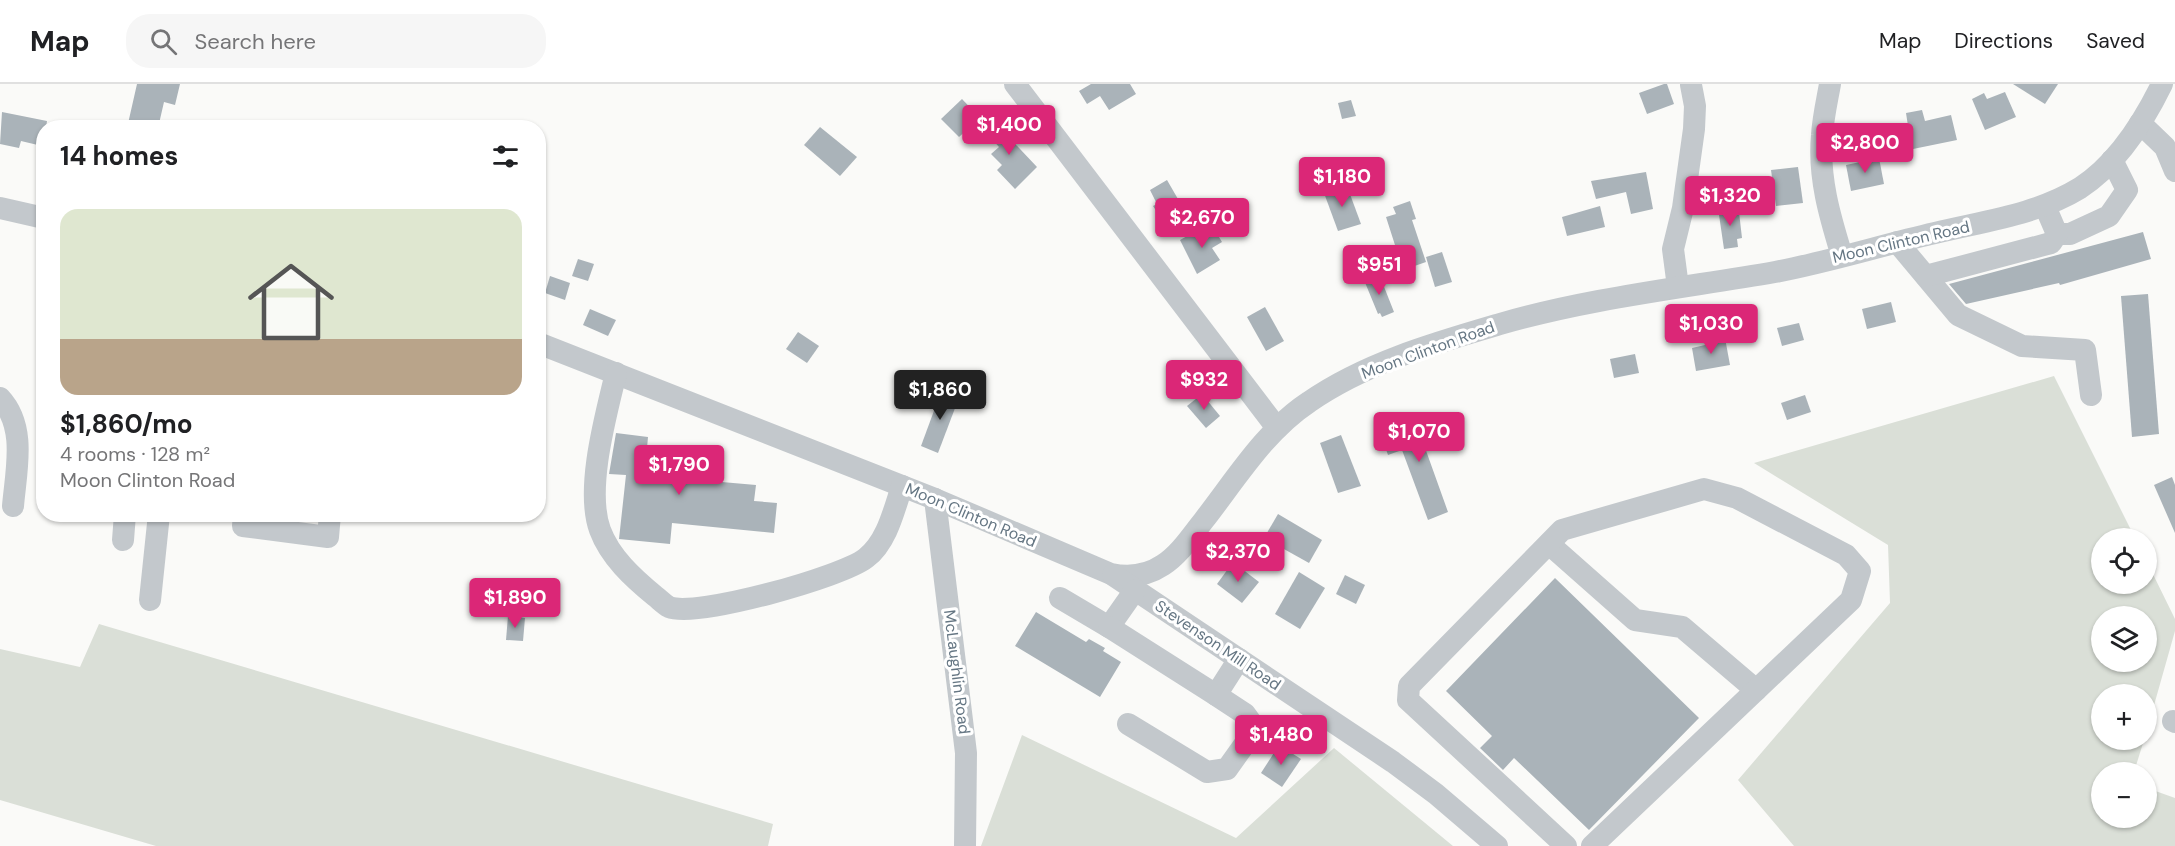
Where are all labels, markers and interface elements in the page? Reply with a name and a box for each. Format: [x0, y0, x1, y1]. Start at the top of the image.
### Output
search box [126, 14, 546, 68]
text: Map [30, 23, 90, 60]
icon: search [147, 25, 180, 58]
text: Search here [195, 27, 316, 56]
text: Map [1879, 27, 1921, 55]
text: Directions [1954, 27, 2053, 55]
text: Saved [2086, 27, 2145, 55]
pin: $1,400 [960, 105, 1058, 156]
text: $1,400 [976, 111, 1042, 137]
pin: $2,800 [1816, 123, 1914, 174]
text: $2,800 [1830, 129, 1900, 155]
text: 14 homes [60, 139, 178, 173]
icon: filters [489, 140, 522, 173]
pin: $1,180 [1293, 157, 1391, 208]
text: $1,180 [1313, 163, 1371, 189]
pin: $1,320 [1681, 176, 1779, 227]
text: $1,320 [1699, 182, 1761, 208]
pin: $2,670 [1153, 198, 1251, 249]
text: $2,670 [1169, 204, 1235, 230]
street label: Moon Clinton Road [1830, 216, 1972, 268]
pin: $951 [1343, 245, 1415, 296]
icon: home [237, 248, 345, 356]
text: $951 [1357, 251, 1401, 277]
pin: $1,030 [1662, 304, 1760, 355]
text: $1,030 [1679, 310, 1743, 336]
street label: Moon Clinton Road [1359, 316, 1497, 384]
pin: $932 [1168, 360, 1240, 411]
text: $932 [1180, 366, 1228, 392]
pin: $1,860 [891, 370, 989, 421]
text: $1,860 [908, 376, 972, 402]
text: $1,860/mo [60, 407, 193, 441]
pin: $1,070 [1370, 412, 1468, 463]
text: $1,070 [1388, 418, 1450, 444]
text: 4 rooms · 128 m² [60, 441, 210, 467]
pin: $1,790 [630, 445, 728, 496]
text: $1,790 [648, 451, 710, 477]
text: Moon Clinton Road [60, 467, 235, 493]
street label: Moon Clinton Road [902, 478, 1040, 552]
map controls [2091, 528, 2157, 828]
button: locate [2091, 528, 2157, 594]
pin: $2,370 [1189, 532, 1287, 583]
text: $2,370 [1205, 538, 1271, 564]
pin: $1,890 [466, 578, 564, 629]
text: $1,890 [483, 584, 547, 610]
street label: Stevenson Mill Road [1151, 595, 1285, 695]
button: layers [2091, 606, 2157, 672]
street label: McLaughlin Road [939, 609, 975, 735]
button: + [2091, 684, 2157, 750]
pin: $1,480 [1232, 715, 1330, 766]
text: $1,480 [1249, 721, 1313, 747]
button: − [2091, 762, 2157, 828]

